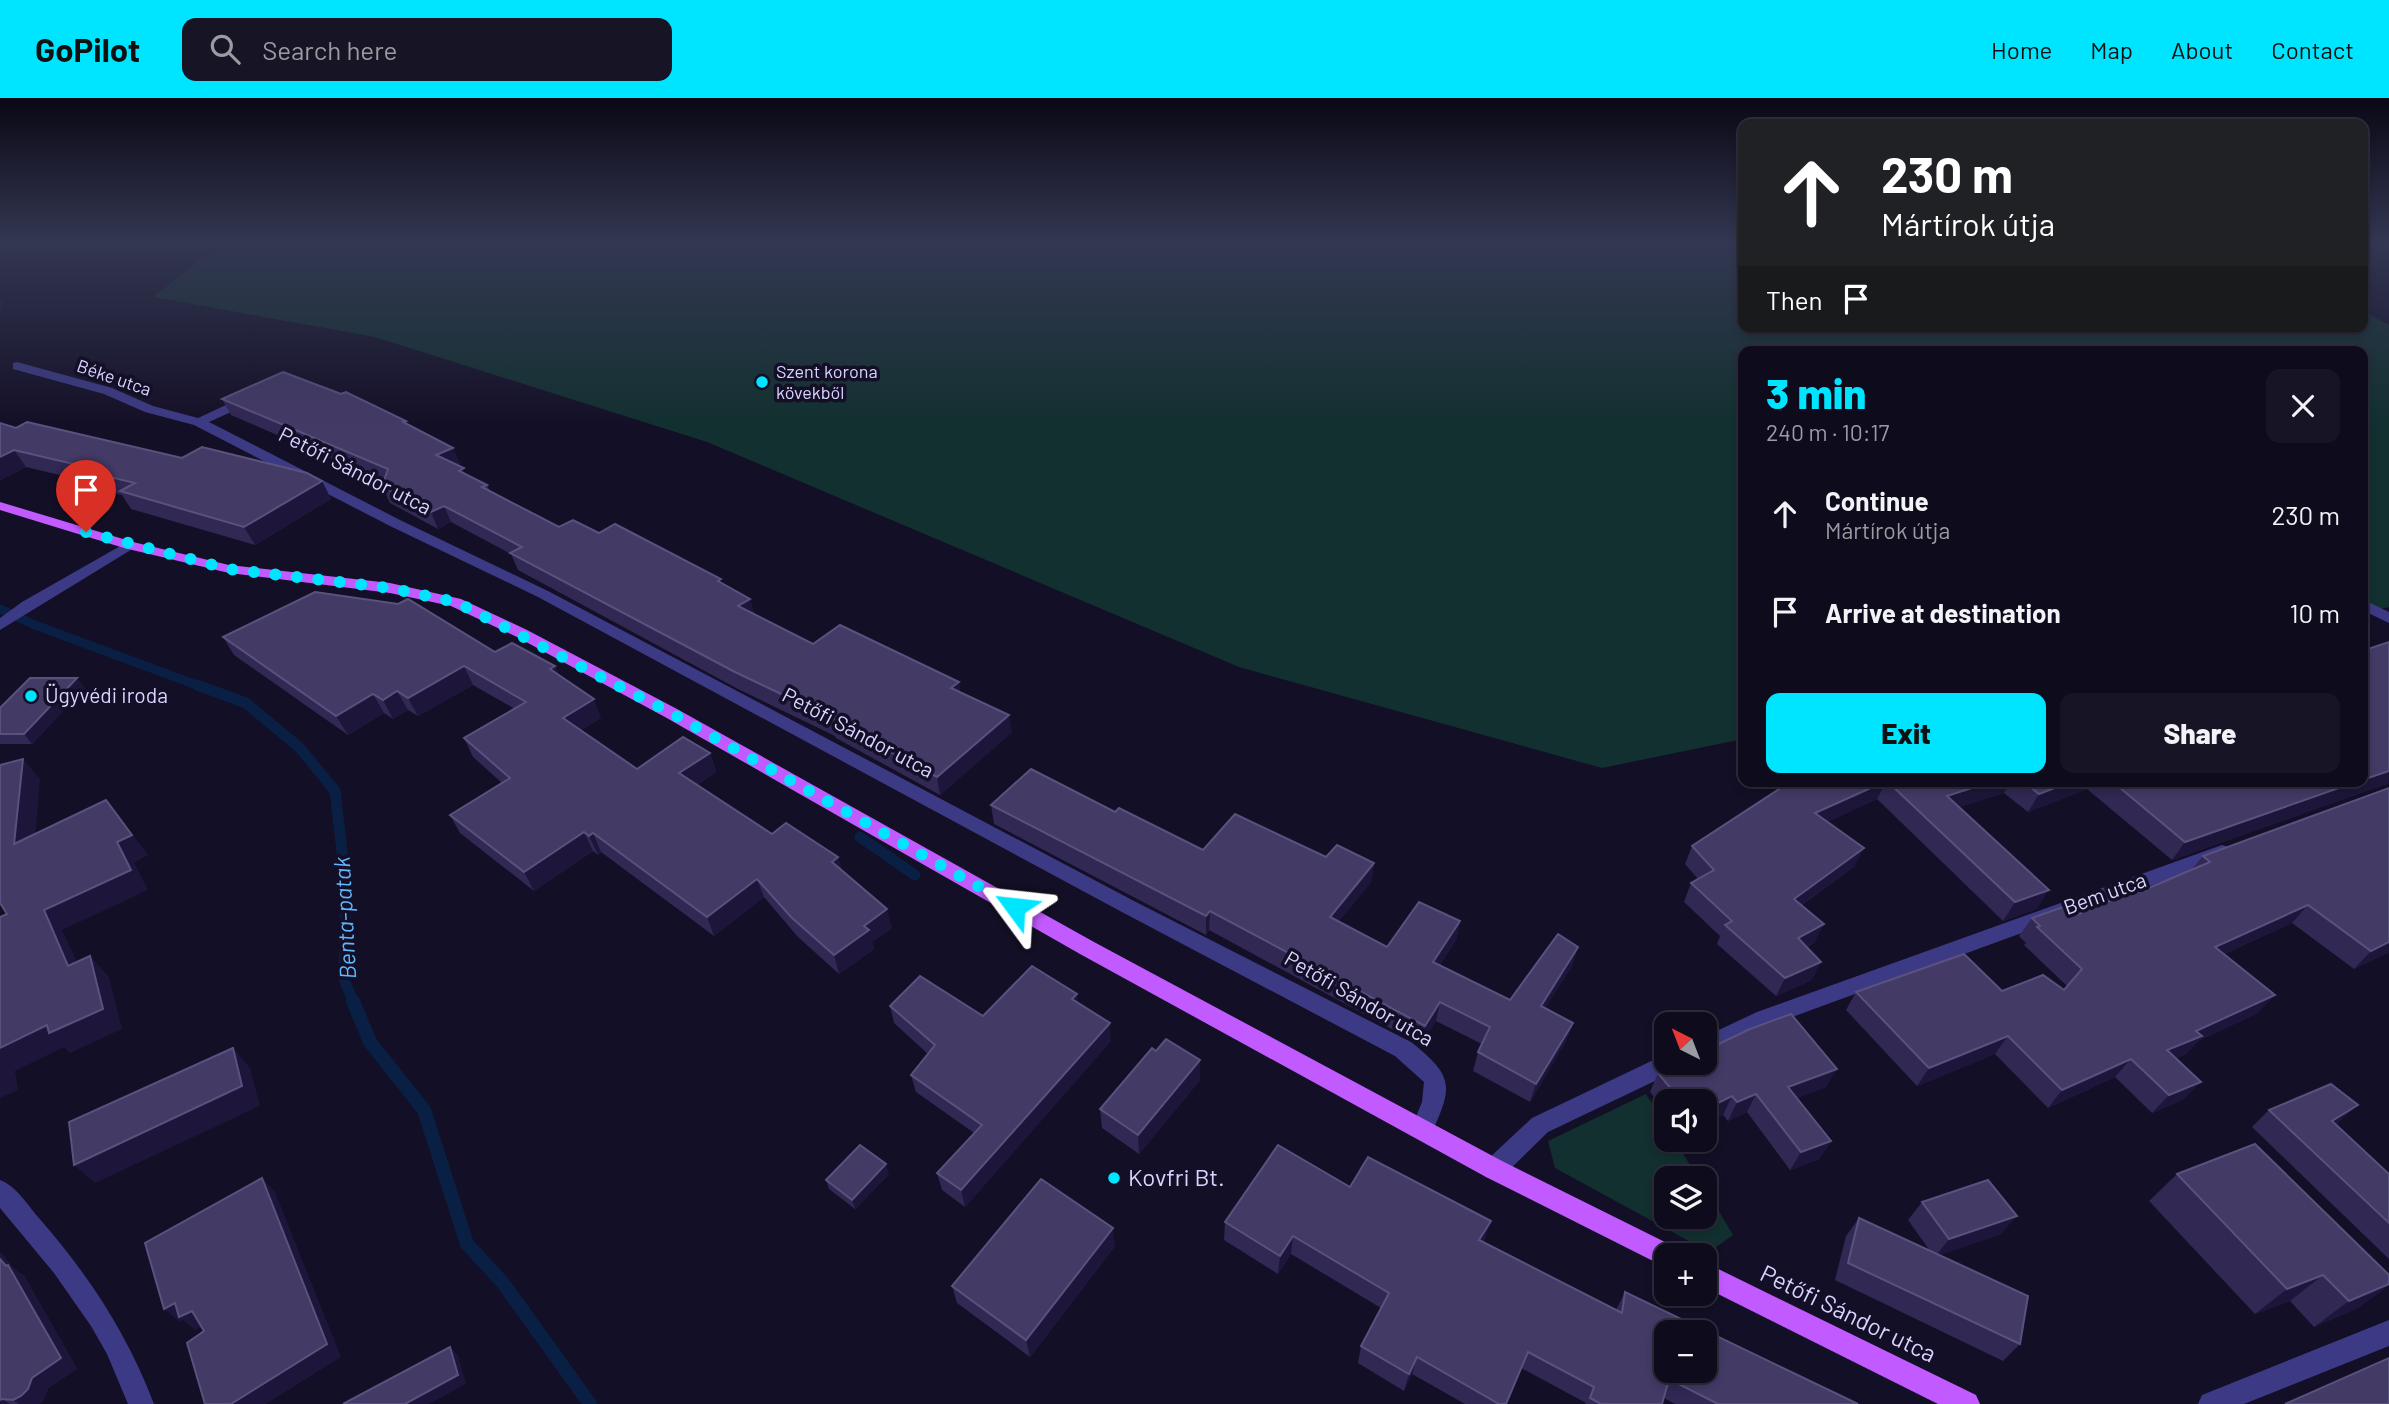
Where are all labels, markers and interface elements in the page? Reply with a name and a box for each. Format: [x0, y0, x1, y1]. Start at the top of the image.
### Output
search box [182, 18, 672, 81]
text: GoPilot [35, 29, 140, 69]
icon: search [206, 30, 244, 68]
text: Search here [262, 34, 397, 65]
text: Home [1991, 35, 2052, 64]
text: Map [2090, 35, 2133, 64]
text: About [2171, 35, 2233, 64]
text: Contact [2271, 35, 2354, 64]
text: 230 m [1881, 144, 2013, 203]
icon: ahead [1766, 147, 1857, 238]
text: Mártírok útja [1881, 204, 2055, 242]
icon: arrive [1837, 280, 1875, 318]
text: Then [1766, 284, 1823, 315]
street label: Béke utca [74, 354, 154, 400]
place label: Szent korona kövekből [776, 360, 878, 403]
text: 3 min [1766, 367, 1866, 417]
button: close [2266, 369, 2340, 443]
marker: Szent korona kövekből [754, 374, 770, 390]
text: 240 m · 10:17 [1766, 418, 1889, 446]
street label: Petőfi Sándor utca [275, 420, 436, 519]
pin [56, 460, 116, 532]
icon: arrive [67, 471, 105, 509]
text: Continue [1825, 485, 1929, 516]
icon: ahead [1766, 495, 1804, 533]
text: 230 m [2271, 499, 2340, 530]
text: Mártírok útja [1825, 516, 1950, 544]
icon: arrive [1766, 593, 1804, 631]
text: Arrive at destination [1825, 597, 2061, 628]
text: 10 m [2290, 597, 2340, 628]
street label: Petőfi Sándor utca [779, 681, 939, 782]
place label: Ügyvédi iroda [45, 682, 168, 707]
marker: Ügyvédi iroda [23, 688, 39, 704]
button: Exit [1766, 693, 2046, 773]
button: Share [2060, 693, 2340, 773]
water label: Benta-patak [327, 856, 361, 980]
street label: Bem utca [2060, 866, 2149, 919]
position arrow [978, 870, 1052, 944]
street label: Petőfi Sándor utca [1281, 945, 1439, 1050]
north arrow [1654, 1012, 1717, 1074]
map controls [1654, 1012, 1717, 1383]
button: sound [1654, 1089, 1717, 1152]
place label: Kovfri Bt. [1128, 1162, 1225, 1191]
button: layers [1654, 1166, 1717, 1229]
marker: Kovfri Bt. [1106, 1170, 1122, 1186]
button: + [1654, 1243, 1717, 1306]
street label: Petőfi Sándor utca [1756, 1258, 1941, 1368]
button: − [1654, 1320, 1717, 1383]

